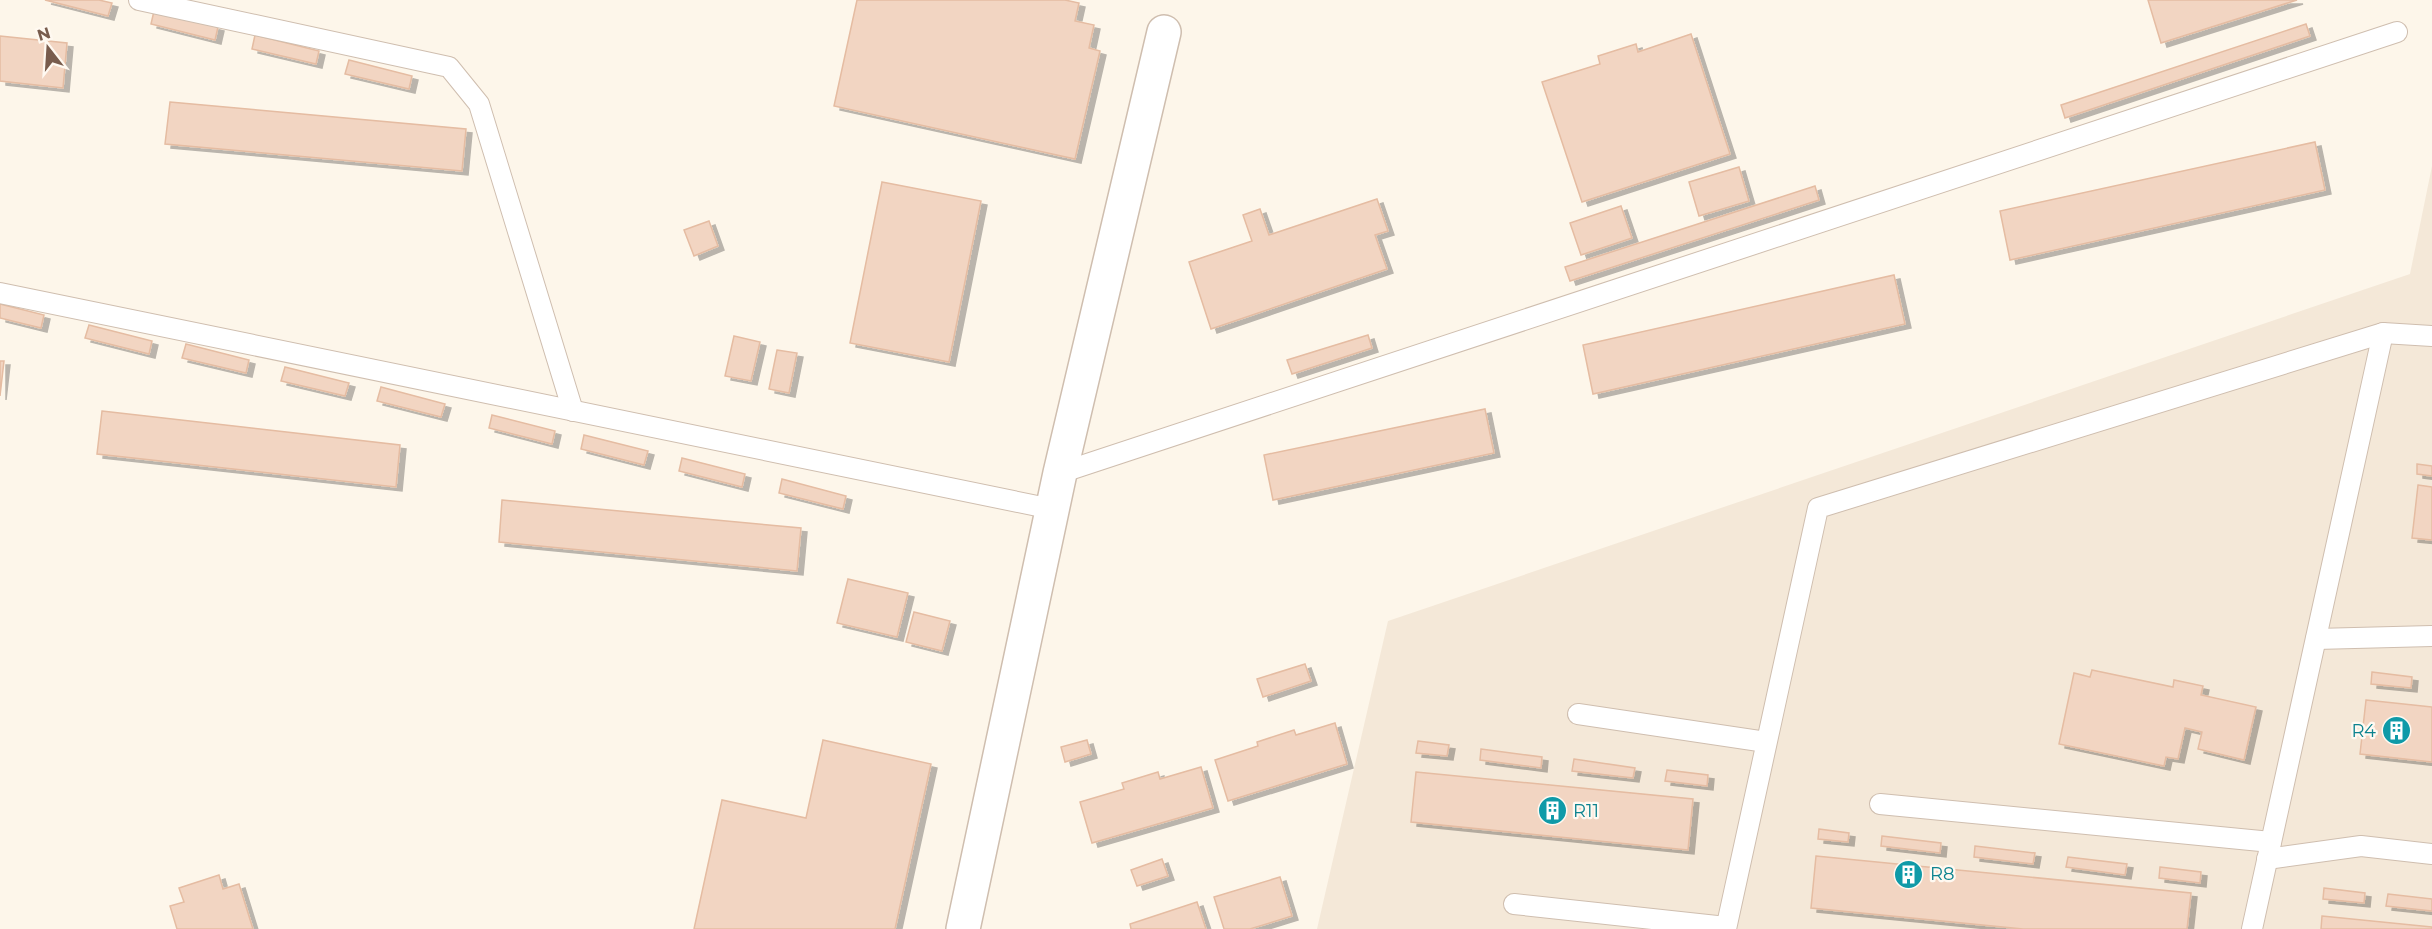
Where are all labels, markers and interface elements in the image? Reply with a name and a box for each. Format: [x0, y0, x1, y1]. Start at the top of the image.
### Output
north arrow [18, 18, 78, 78]
text: N [35, 23, 53, 45]
building icon: R4 [2381, 715, 2413, 747]
place label: R4 [2351, 720, 2376, 742]
building icon: R11 [1536, 795, 1568, 827]
place label: R11 [1573, 800, 1599, 822]
building icon: R8 [1893, 858, 1925, 890]
place label: R8 [1930, 863, 1955, 885]

